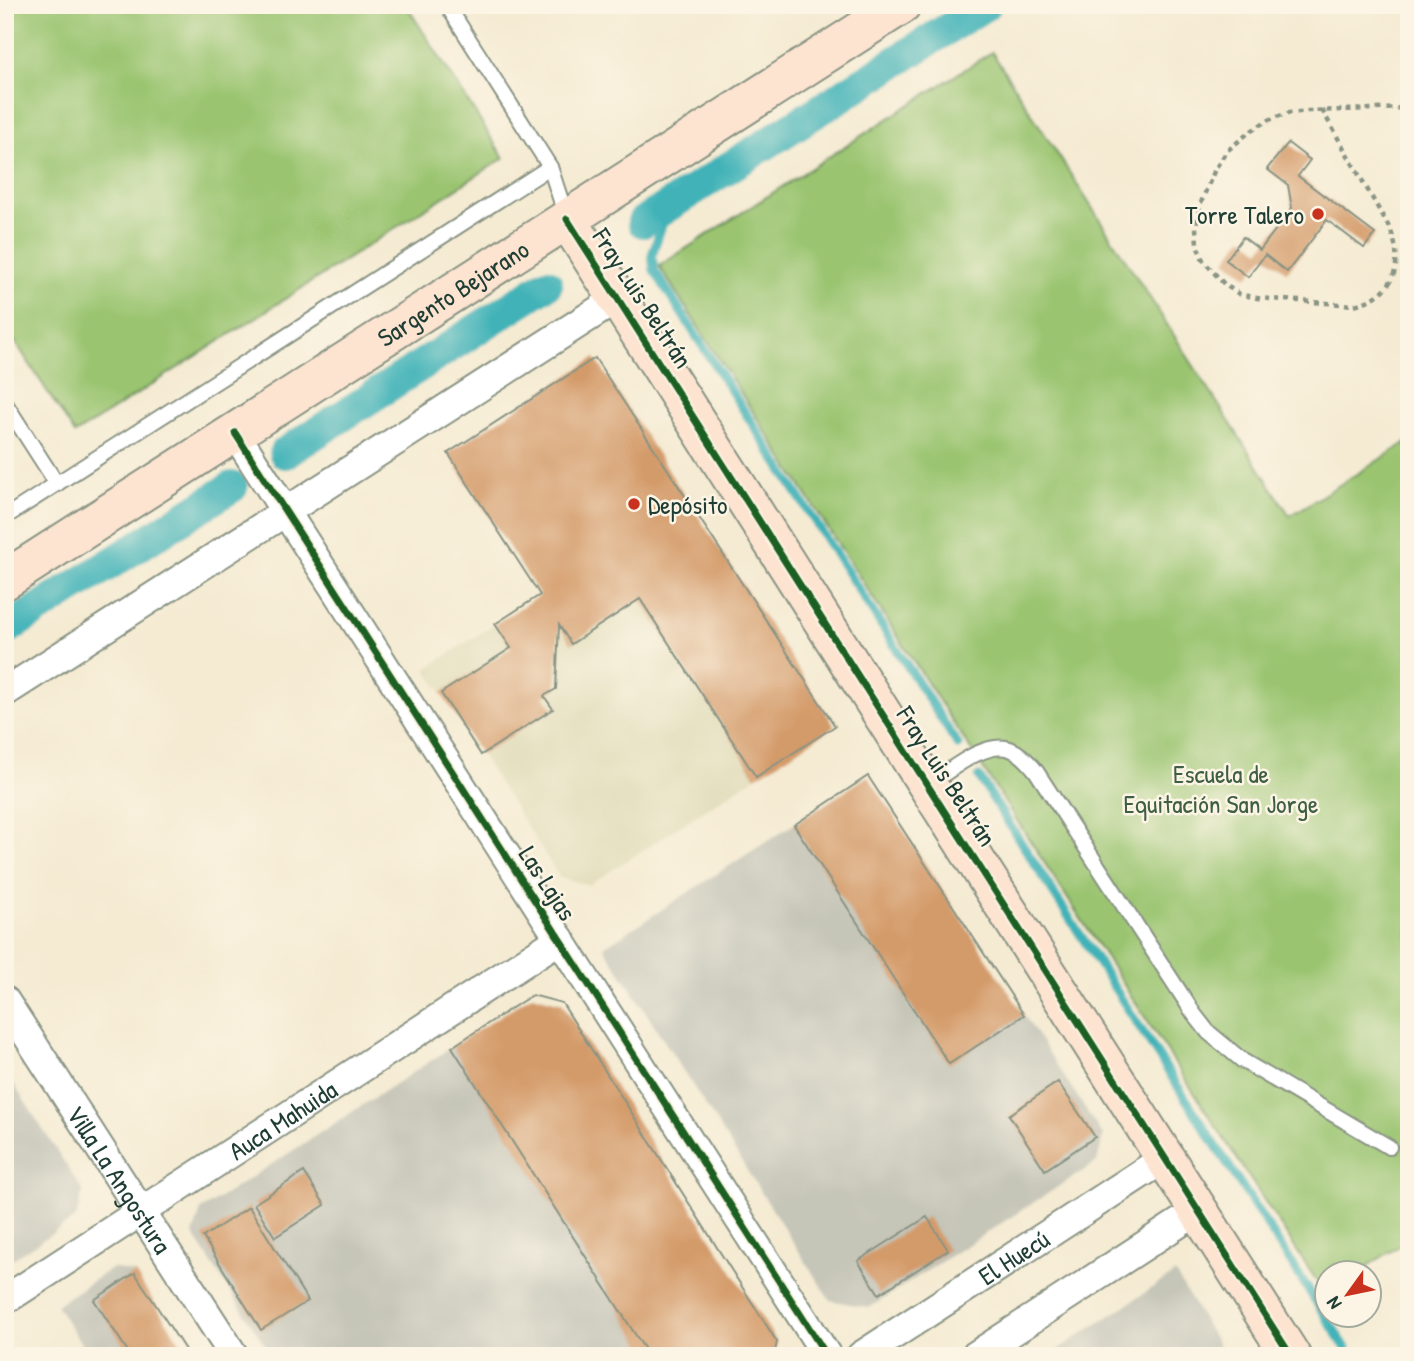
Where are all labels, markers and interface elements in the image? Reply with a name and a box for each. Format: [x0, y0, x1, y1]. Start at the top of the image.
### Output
place label: Torre Talero [1185, 197, 1304, 232]
marker: Torre Talero [1310, 206, 1326, 222]
street label: Fray Luis Beltrán [584, 220, 701, 375]
street label: Sargento Bejarano [370, 231, 535, 354]
place label: Depósito [648, 487, 728, 522]
marker: Depósito [626, 496, 642, 512]
street label: Fray Luis Beltrán [888, 698, 1005, 853]
park label: Escuela de Equitación San Jorge [1124, 756, 1318, 821]
street label: Las Lajas [511, 839, 585, 927]
street label: Auca Mahuida [222, 1071, 343, 1168]
street label: Villa La Angostura [59, 1098, 181, 1260]
street label: El Huecú [971, 1221, 1056, 1293]
north arrow [1312, 1260, 1382, 1330]
text: N [1320, 1292, 1347, 1315]

